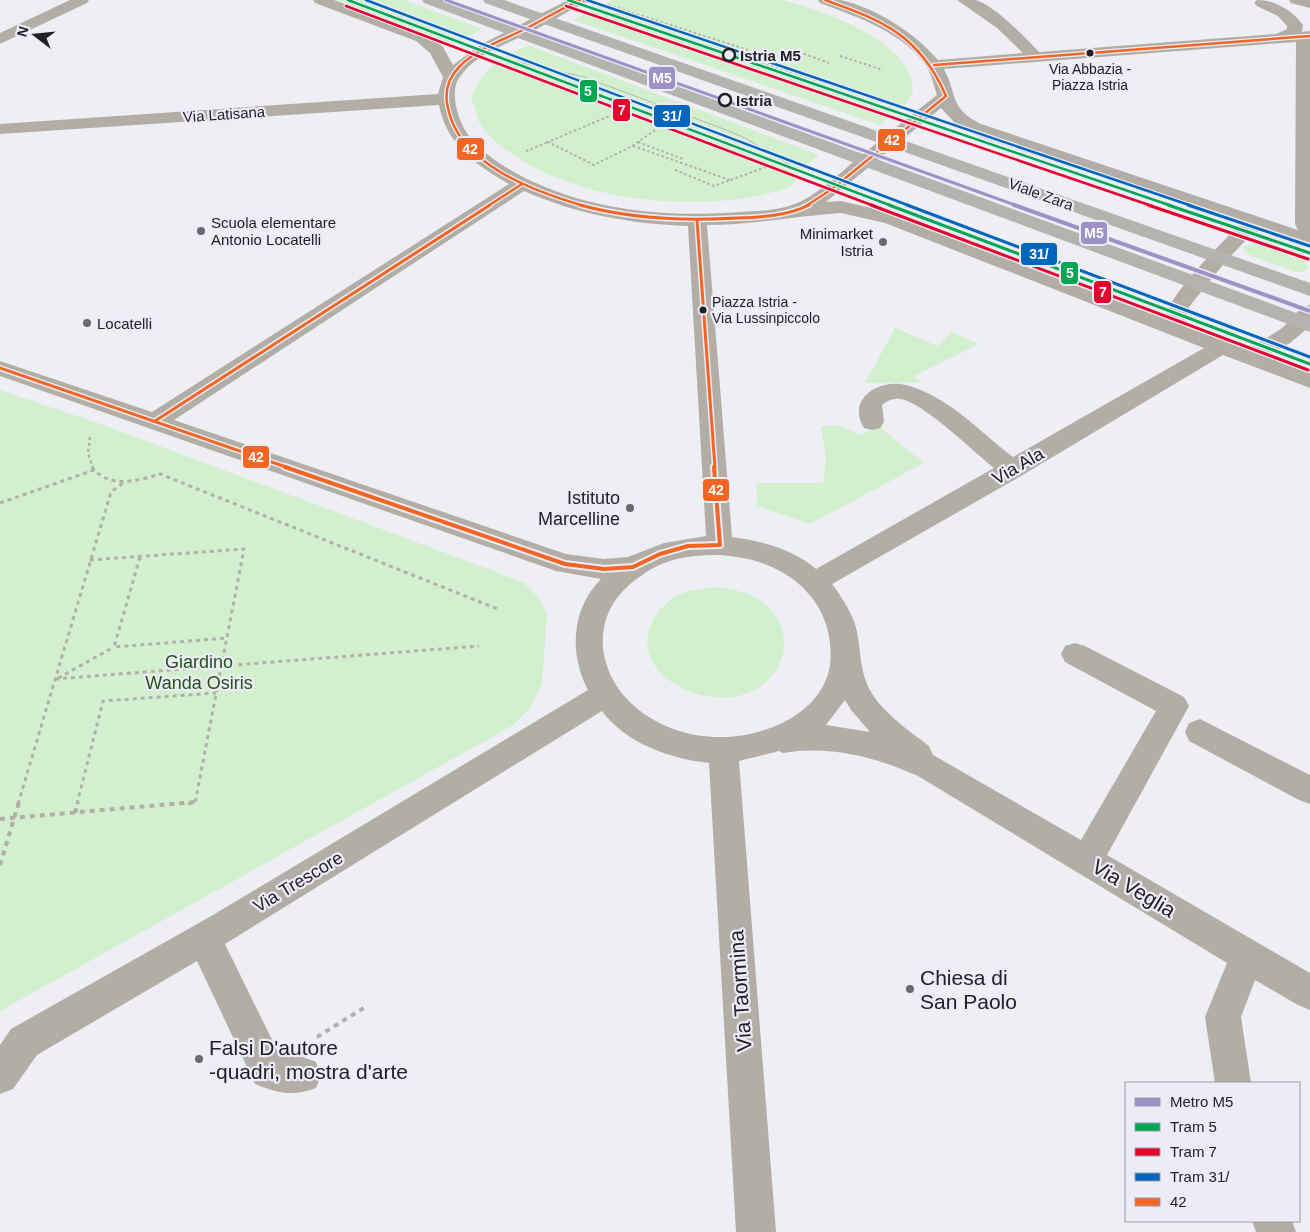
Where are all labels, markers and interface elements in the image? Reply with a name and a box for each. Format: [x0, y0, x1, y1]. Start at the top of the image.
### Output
north arrow [10, 10, 60, 60]
text: N [13, 24, 32, 38]
place label: Istria M5 [740, 47, 801, 64]
marker: Istria M5 [722, 48, 736, 62]
marker: Via Abbazia - Piazza Istria [1085, 48, 1095, 58]
place label: Via Abbazia - Piazza Istria [1049, 61, 1131, 93]
line badge: M5 [648, 66, 676, 90]
text: M5 [652, 70, 672, 86]
line badge: 5 [579, 79, 598, 103]
text: 5 [584, 83, 592, 99]
place label: Istria [736, 92, 773, 109]
marker: Istria [718, 93, 732, 107]
line badge: 7 [612, 98, 631, 122]
text: 7 [618, 102, 626, 118]
street label: Via Latisana [182, 103, 266, 125]
line badge: 31/ [653, 104, 691, 128]
text: 31/ [662, 108, 682, 124]
line badge: 42 [877, 128, 906, 152]
text: 42 [884, 132, 900, 148]
line badge: 42 [456, 137, 485, 161]
text: 42 [462, 141, 478, 157]
street label: Viale Zara [1006, 174, 1077, 214]
place label: Scuola elementare Antonio Locatelli [211, 214, 336, 248]
line badge: M5 [1080, 221, 1108, 245]
marker: Scuola elementare Antonio Locatelli [195, 225, 207, 237]
place label: Minimarket Istria [800, 225, 874, 259]
text: M5 [1084, 225, 1104, 241]
marker: Minimarket Istria [877, 236, 889, 248]
line badge: 31/ [1020, 242, 1058, 266]
text: 31/ [1029, 246, 1049, 262]
line badge: 5 [1060, 261, 1079, 285]
text: 5 [1066, 265, 1074, 281]
line badge: 7 [1093, 280, 1112, 304]
text: 7 [1099, 284, 1107, 300]
place label: Piazza Istria - Via Lussinpiccolo [712, 294, 820, 326]
marker: Piazza Istria - Via Lussinpiccolo [698, 305, 708, 315]
place label: Locatelli [97, 315, 152, 332]
marker: Locatelli [81, 317, 93, 329]
street label: Via Ala [989, 443, 1048, 489]
line badge: 42 [242, 445, 270, 469]
text: 42 [248, 449, 264, 465]
line badge: 42 [702, 478, 730, 502]
text: 42 [708, 482, 724, 498]
place label: Istituto Marcelline [538, 488, 620, 529]
marker: Istituto Marcelline [624, 502, 636, 514]
park label: Giardino Wanda Osiris [145, 652, 253, 693]
street label: Via Trescore [250, 847, 346, 917]
street label: Via Veglia [1088, 854, 1180, 922]
street label: Via Taormina [724, 929, 756, 1053]
place label: Chiesa di San Paolo [920, 966, 1017, 1013]
marker: Chiesa di San Paolo [904, 983, 916, 995]
place label: Falsi D'autore -quadri, mostra d'arte [209, 1036, 408, 1083]
marker: Falsi D'autore -quadri, mostra d'arte [193, 1053, 205, 1065]
legend [1125, 1082, 1300, 1222]
text: Metro M5 [1170, 1093, 1233, 1110]
text: Tram 5 [1170, 1118, 1217, 1135]
text: Tram 7 [1170, 1143, 1217, 1160]
text: Tram 31/ [1170, 1168, 1230, 1185]
text: 42 [1170, 1193, 1187, 1210]

